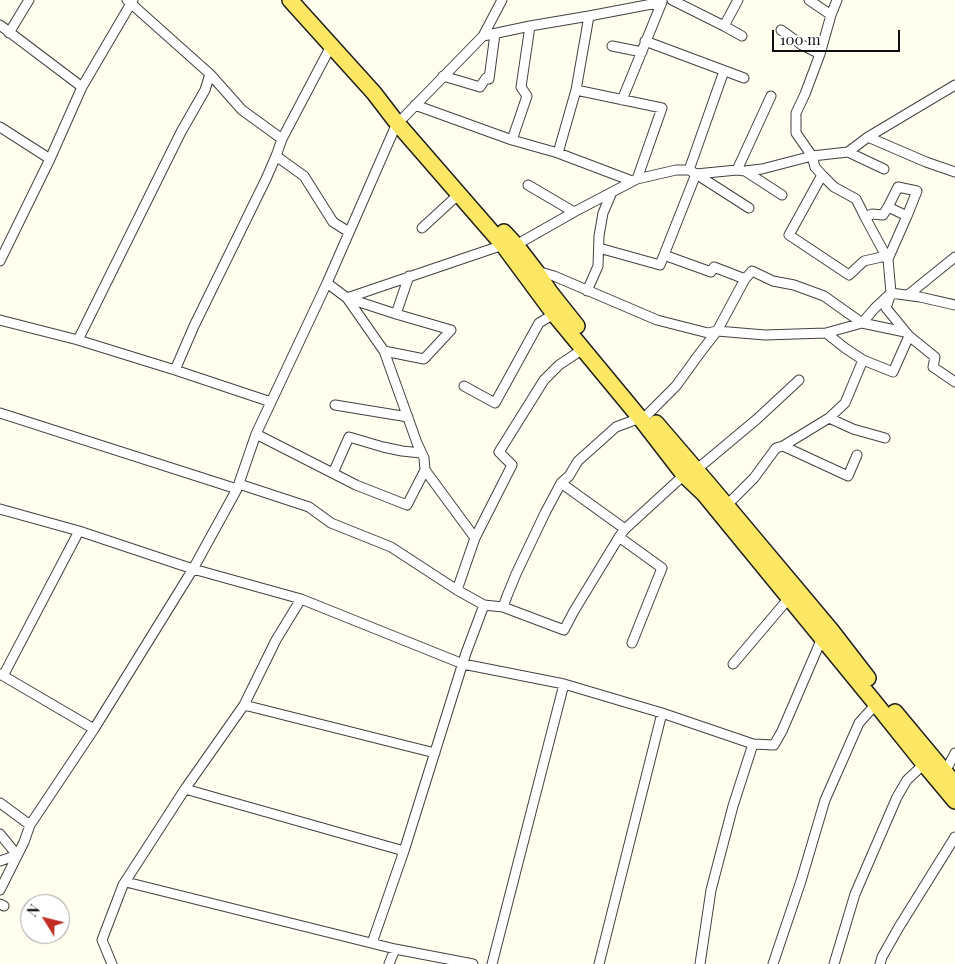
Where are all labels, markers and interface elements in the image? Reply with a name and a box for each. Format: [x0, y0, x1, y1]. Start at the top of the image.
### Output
scale bar [775, 20, 902, 52]
text: 100 m [780, 29, 821, 49]
north arrow [20, 894, 70, 944]
text: N [23, 901, 44, 920]

